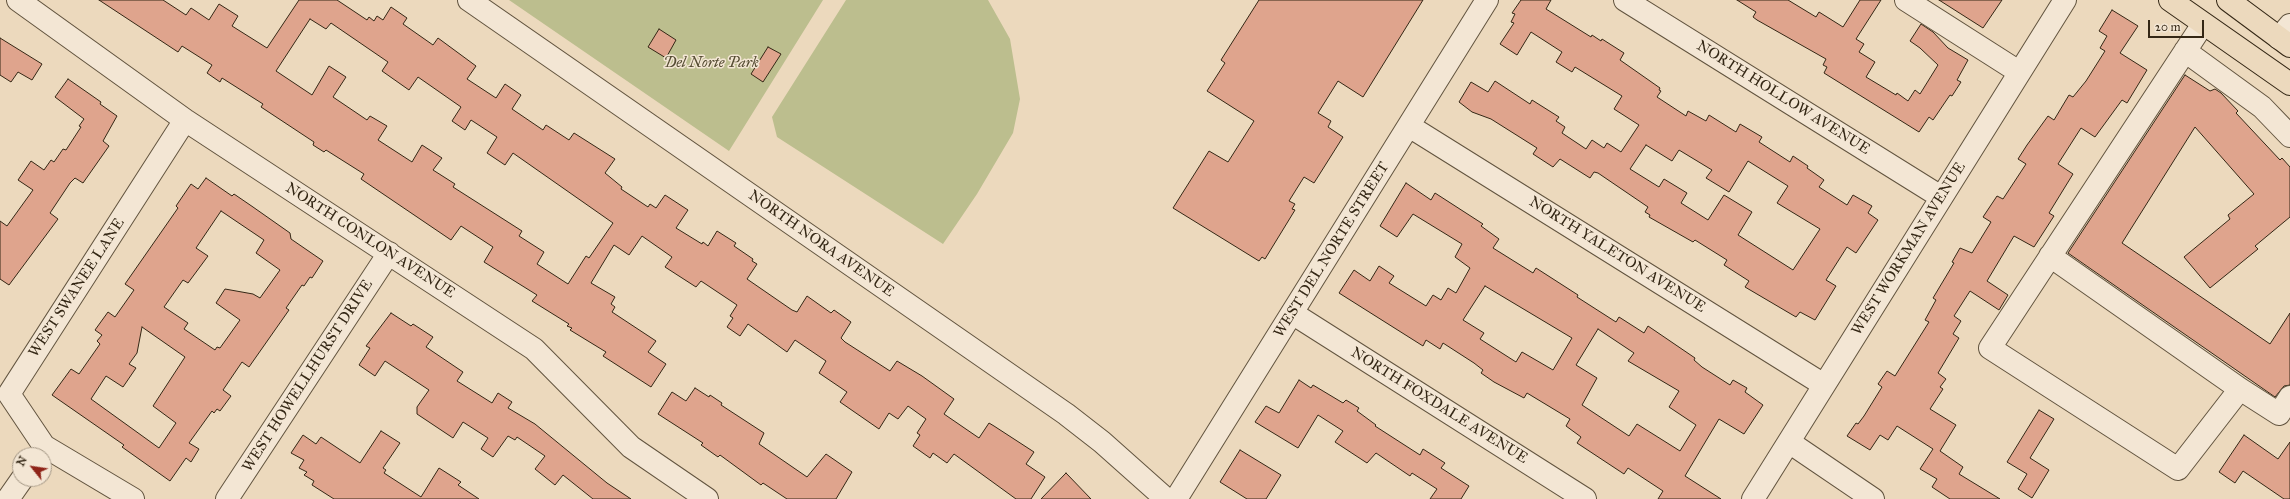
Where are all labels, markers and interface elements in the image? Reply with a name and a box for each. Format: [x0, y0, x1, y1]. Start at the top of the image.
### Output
scale bar [2150, 12, 2206, 38]
text: 20 m [2155, 20, 2181, 34]
street label: NORTH HOLLOW AVENUE [1693, 37, 1873, 159]
park label: Del Norte Park [663, 54, 759, 72]
street label: WEST DEL NORTE STREET [1270, 159, 1394, 341]
street label: WEST WORKMAN AVENUE [1848, 159, 1970, 339]
street label: NORTH CONLON AVENUE [282, 179, 458, 303]
street label: NORTH NORA AVENUE [745, 187, 897, 301]
street label: NORTH YALETON AVENUE [1525, 193, 1709, 317]
street label: WEST SWANEE LANE [25, 215, 129, 361]
street label: WEST HOWELLHURST DRIVE [239, 276, 377, 476]
street label: NORTH FOXDALE AVENUE [1347, 344, 1531, 468]
north arrow [12, 447, 52, 487]
text: N [14, 454, 30, 469]

